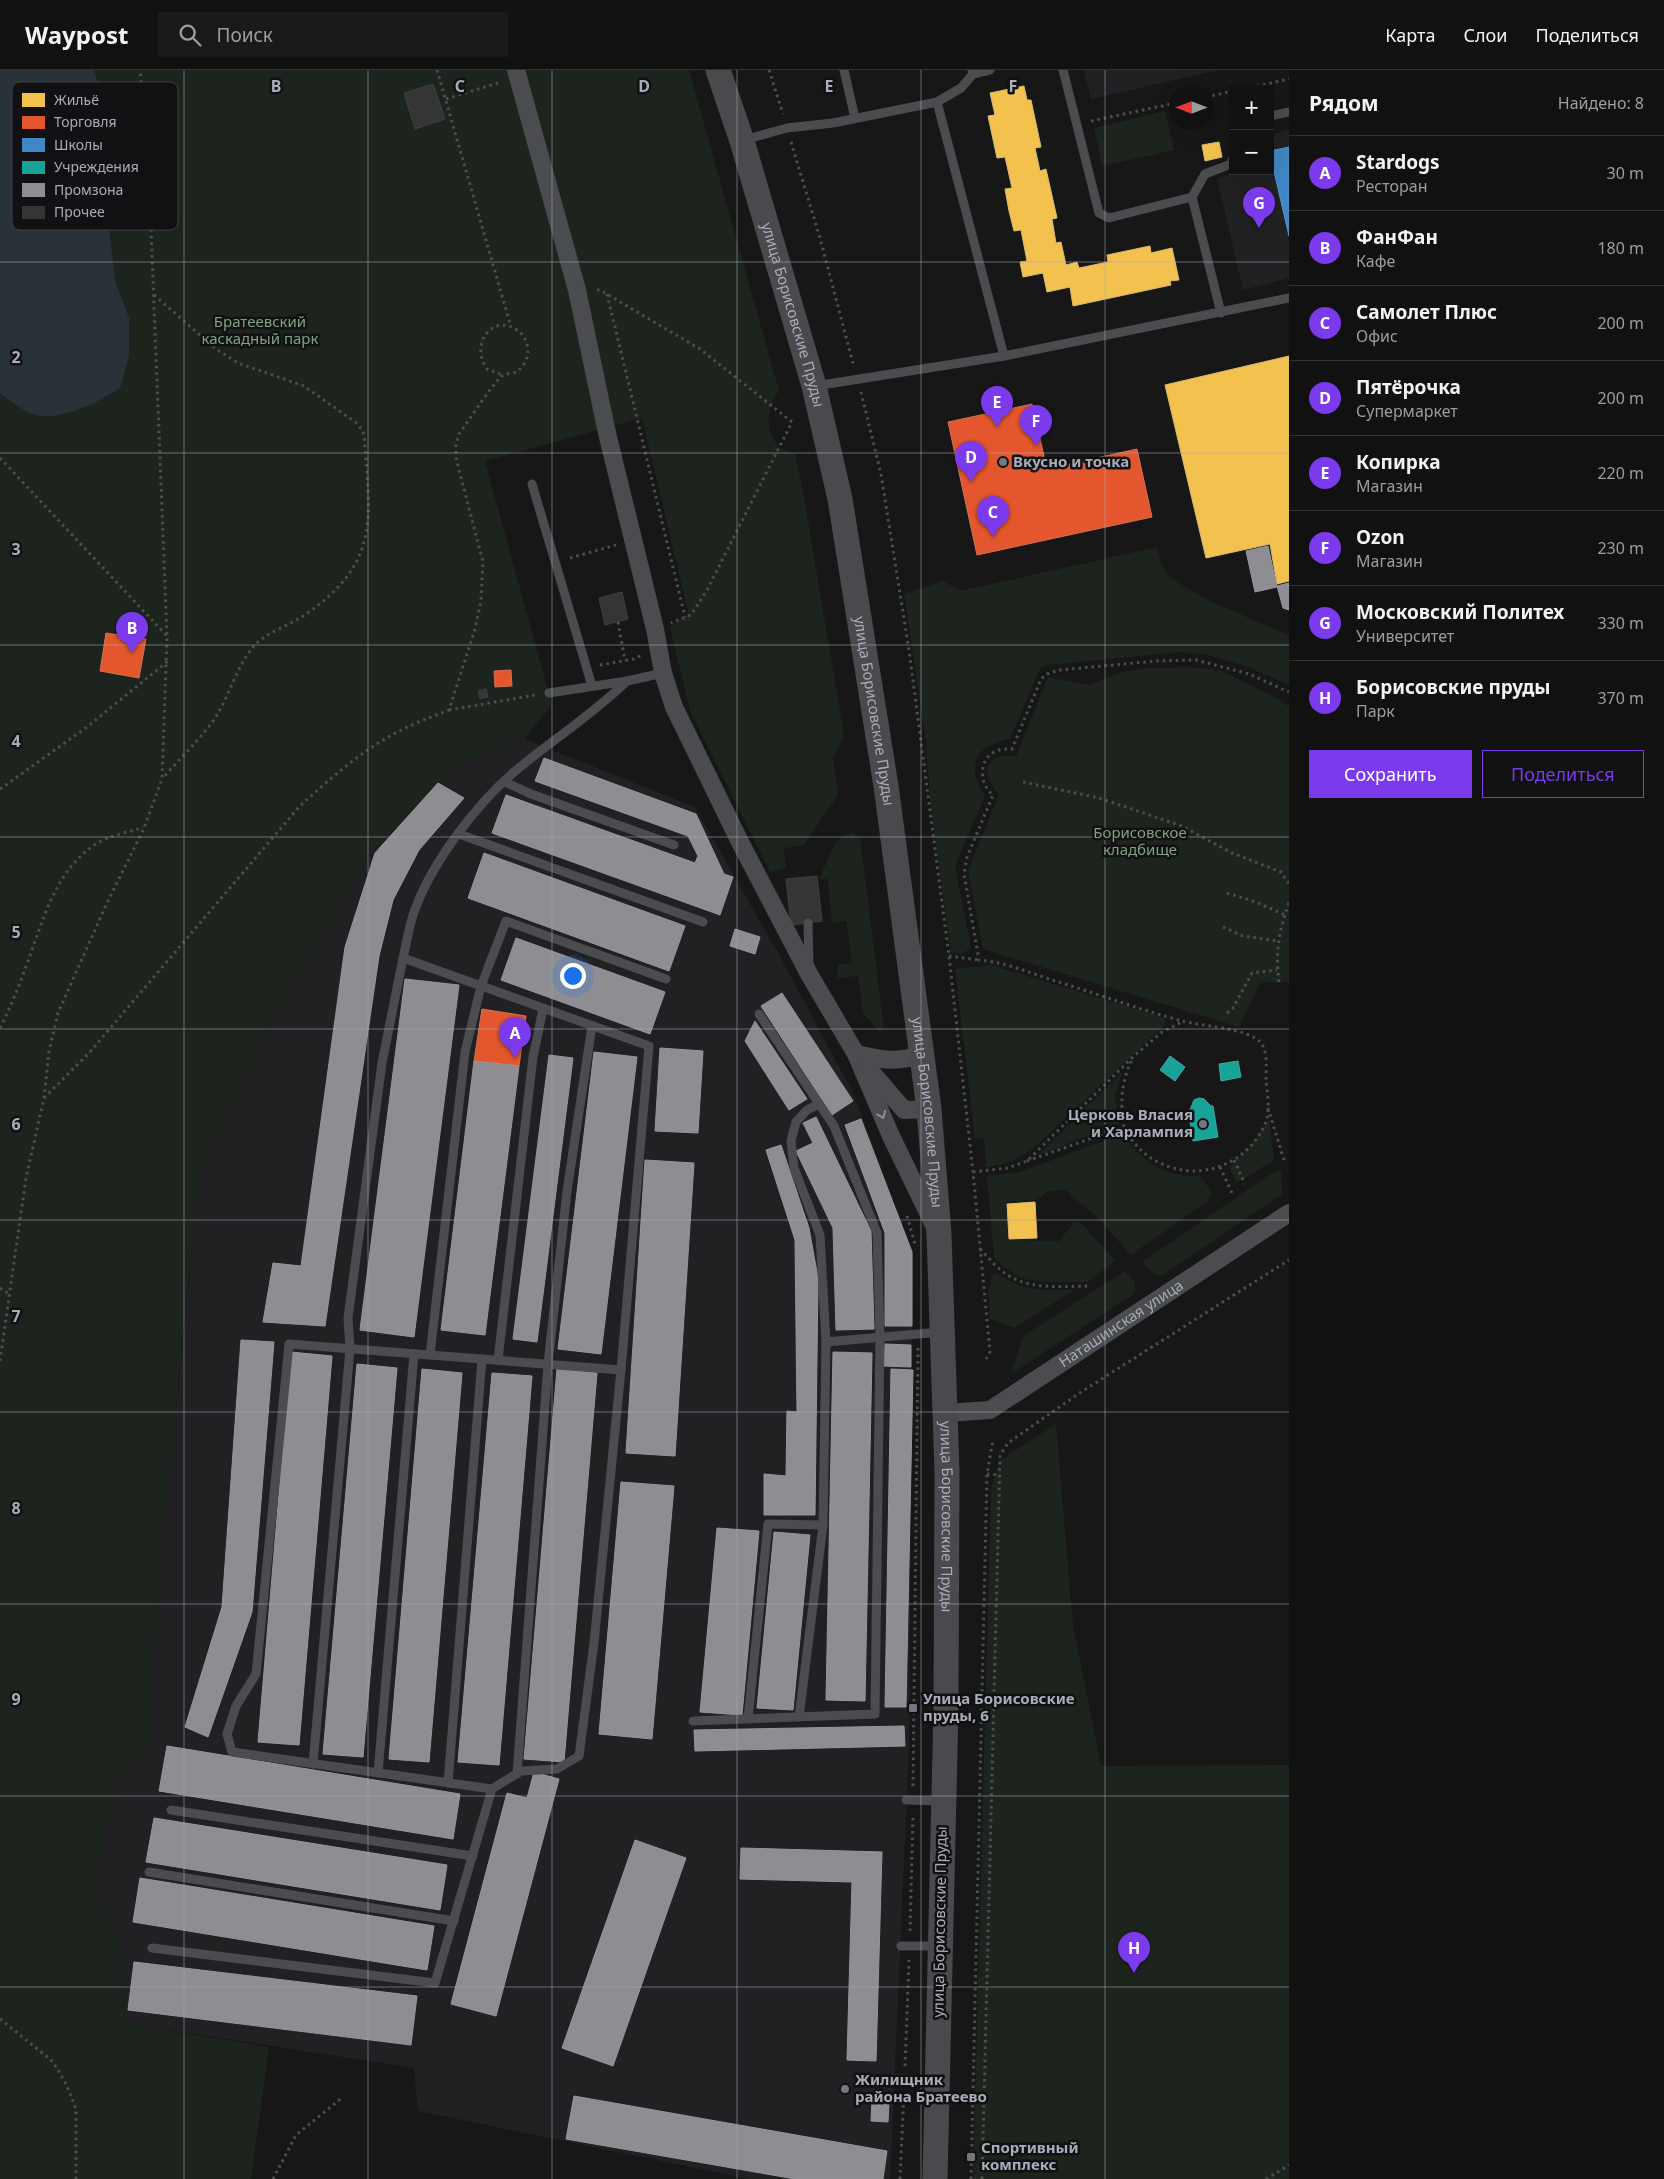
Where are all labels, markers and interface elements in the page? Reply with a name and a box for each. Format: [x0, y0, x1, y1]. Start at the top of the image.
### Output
search box [158, 12, 508, 57]
text: Waypost [25, 18, 128, 51]
icon: search [176, 21, 204, 49]
text: Поиск [216, 22, 273, 48]
text: Карта [1385, 23, 1435, 47]
text: Слои [1463, 23, 1507, 47]
text: Поделиться [1535, 23, 1639, 47]
text: B [271, 75, 281, 97]
text: C [455, 75, 465, 97]
text: D [638, 75, 650, 97]
text: E [825, 75, 834, 97]
text: F [1009, 75, 1017, 97]
legend [12, 82, 178, 230]
north arrow [1169, 85, 1214, 130]
map controls [1229, 85, 1274, 175]
button: + [1229, 85, 1274, 130]
text: Рядом [1309, 89, 1379, 117]
text: Жильё [54, 90, 99, 109]
text: Найдено: 8 [1558, 92, 1644, 114]
text: Торговля [54, 112, 117, 131]
button: − [1229, 130, 1274, 175]
text: Школы [54, 135, 103, 154]
text: Stardogs [1356, 149, 1440, 175]
text: Учреждения [54, 157, 139, 176]
text: A [1319, 162, 1331, 184]
text: 30 m [1607, 162, 1644, 184]
text: Ресторан [1356, 175, 1427, 197]
text: Промзона [54, 180, 123, 199]
pin: G [1243, 187, 1275, 228]
text: Прочее [54, 202, 105, 221]
street label: улица Борисовские Пруды [757, 220, 830, 409]
text: ФанФан [1356, 224, 1438, 250]
text: B [1320, 237, 1330, 259]
text: 180 m [1597, 237, 1644, 259]
text: Кафе [1356, 250, 1395, 272]
text: Самолет Плюс [1356, 299, 1497, 325]
park label: Братеевский каскадный парк [202, 311, 318, 348]
text: C [1320, 312, 1330, 334]
text: 200 m [1597, 312, 1644, 334]
text: Офис [1356, 325, 1398, 347]
text: 2 [11, 346, 21, 368]
text: Пятёрочка [1356, 374, 1461, 400]
pin: E [981, 386, 1013, 427]
text: D [1319, 387, 1331, 409]
text: 200 m [1597, 387, 1644, 409]
text: Супермаркет [1356, 400, 1458, 422]
pin: F [1020, 405, 1052, 446]
pin: D [955, 441, 987, 482]
text: Копирка [1356, 449, 1440, 475]
place label: Вкусно и точка [1013, 451, 1129, 471]
marker: Вкусно и точка [997, 456, 1009, 468]
text: E [1321, 462, 1329, 484]
text: 220 m [1597, 462, 1644, 484]
text: Магазин [1356, 475, 1423, 497]
pin: C [977, 496, 1009, 537]
text: Ozon [1356, 524, 1405, 550]
text: F [1321, 537, 1329, 559]
text: 230 m [1597, 537, 1644, 559]
text: 3 [11, 538, 21, 560]
text: Магазин [1356, 550, 1423, 572]
text: Московский Политех [1356, 599, 1564, 625]
pin: B [116, 612, 148, 653]
text: G [1319, 612, 1331, 634]
text: 330 m [1597, 612, 1644, 634]
street label: улица Борисовские Пруды [850, 615, 900, 807]
text: Университет [1356, 625, 1454, 647]
text: Борисовские пруды [1356, 674, 1550, 700]
text: H [1319, 687, 1331, 709]
text: 370 m [1597, 687, 1644, 709]
text: Парк [1356, 700, 1395, 722]
text: 4 [11, 730, 21, 752]
button: Сохранить [1309, 750, 1472, 798]
button: Поделиться [1482, 750, 1644, 798]
park label: Борисовское кладбище [1093, 822, 1187, 859]
text: 5 [11, 921, 21, 943]
your location [560, 963, 586, 989]
street label: улица Борисовские Пруды [908, 1016, 948, 1208]
pin: A [499, 1017, 531, 1058]
place label: Церковь Власия и Харлампия [1068, 1104, 1193, 1141]
one-way arrow [876, 1110, 887, 1119]
text: 6 [11, 1113, 21, 1135]
marker: Церковь Власия и Харлампия [1197, 1118, 1209, 1130]
street label: Наташинская улица [1054, 1275, 1187, 1371]
text: 7 [11, 1305, 21, 1327]
street label: улица Борисовские Пруды [936, 1421, 958, 1613]
text: 8 [11, 1497, 21, 1519]
text: 9 [11, 1688, 21, 1710]
place label: Улица Борисовские пруды, 6 [923, 1688, 1075, 1725]
marker: Улица Борисовские пруды, 6 [907, 1702, 919, 1714]
street label: улица Борисовские Пруды [927, 1826, 951, 2018]
pin: H [1118, 1932, 1150, 1973]
place label: Жилищник района Братеево [855, 2069, 987, 2106]
marker: Жилищник района Братеево [839, 2083, 851, 2095]
place label: Спортивный комплекс [981, 2137, 1079, 2174]
marker: Спортивный комплекс [965, 2151, 977, 2163]

